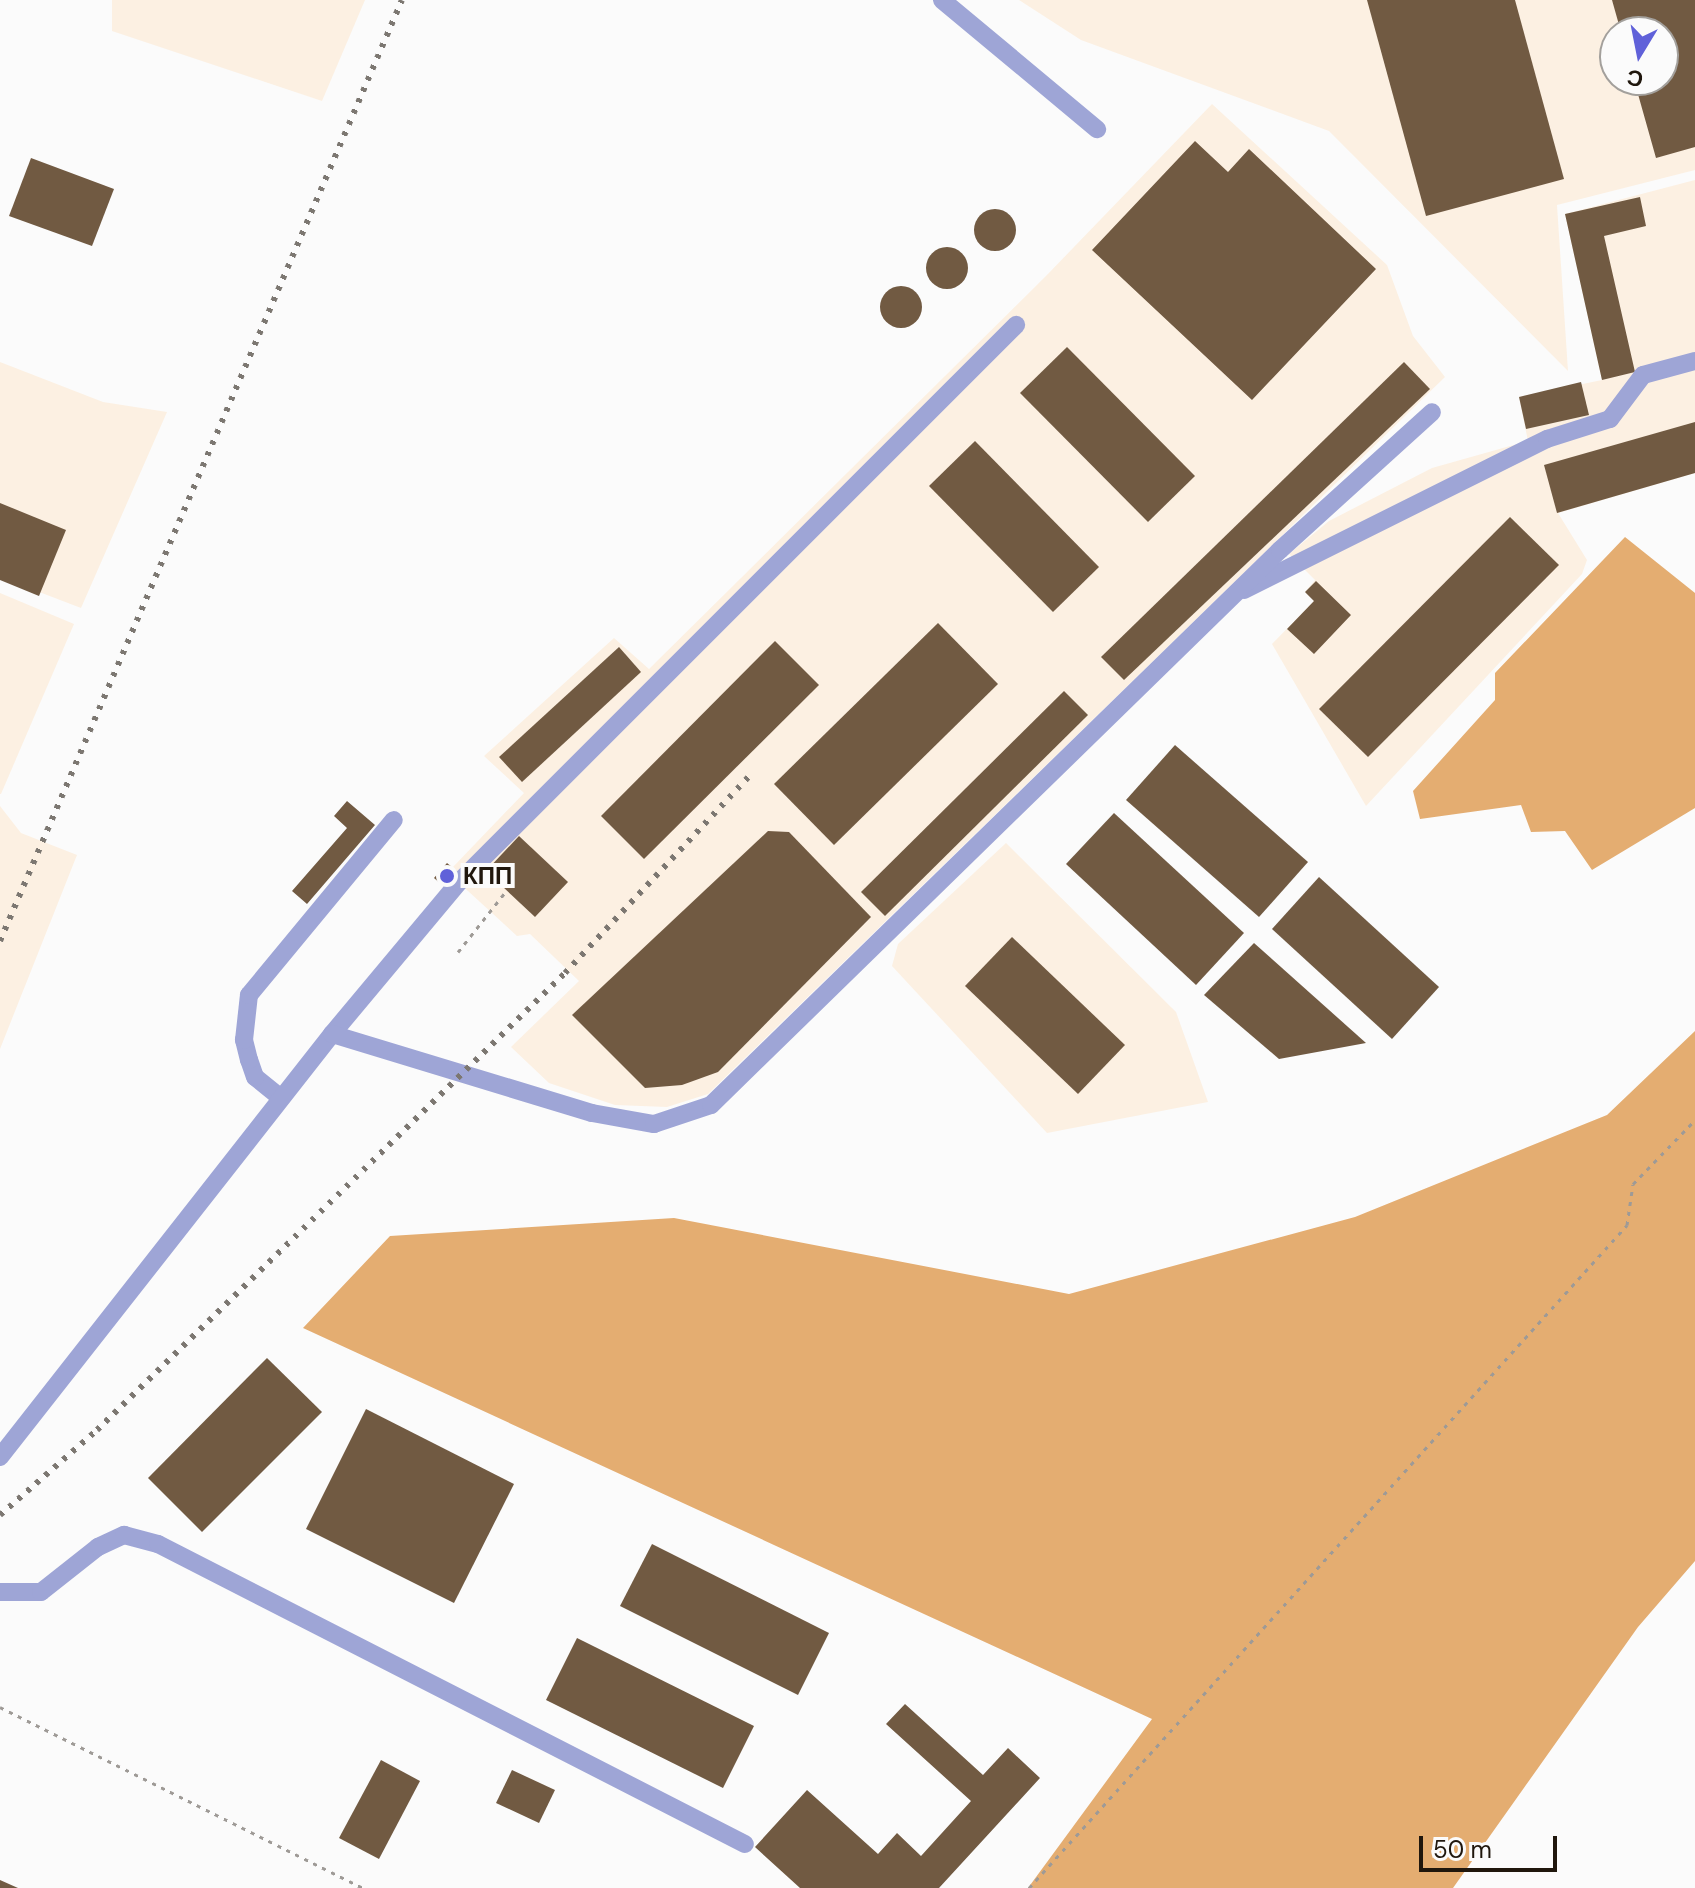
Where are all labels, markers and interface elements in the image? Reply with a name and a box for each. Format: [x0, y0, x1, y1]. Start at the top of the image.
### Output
north arrow [1599, 16, 1679, 96]
text: С [1625, 63, 1645, 94]
place label: КПП [463, 862, 512, 890]
marker: КПП [438, 867, 456, 885]
scale bar [1423, 1820, 1561, 1870]
text: 50 m [1433, 1834, 1492, 1865]

